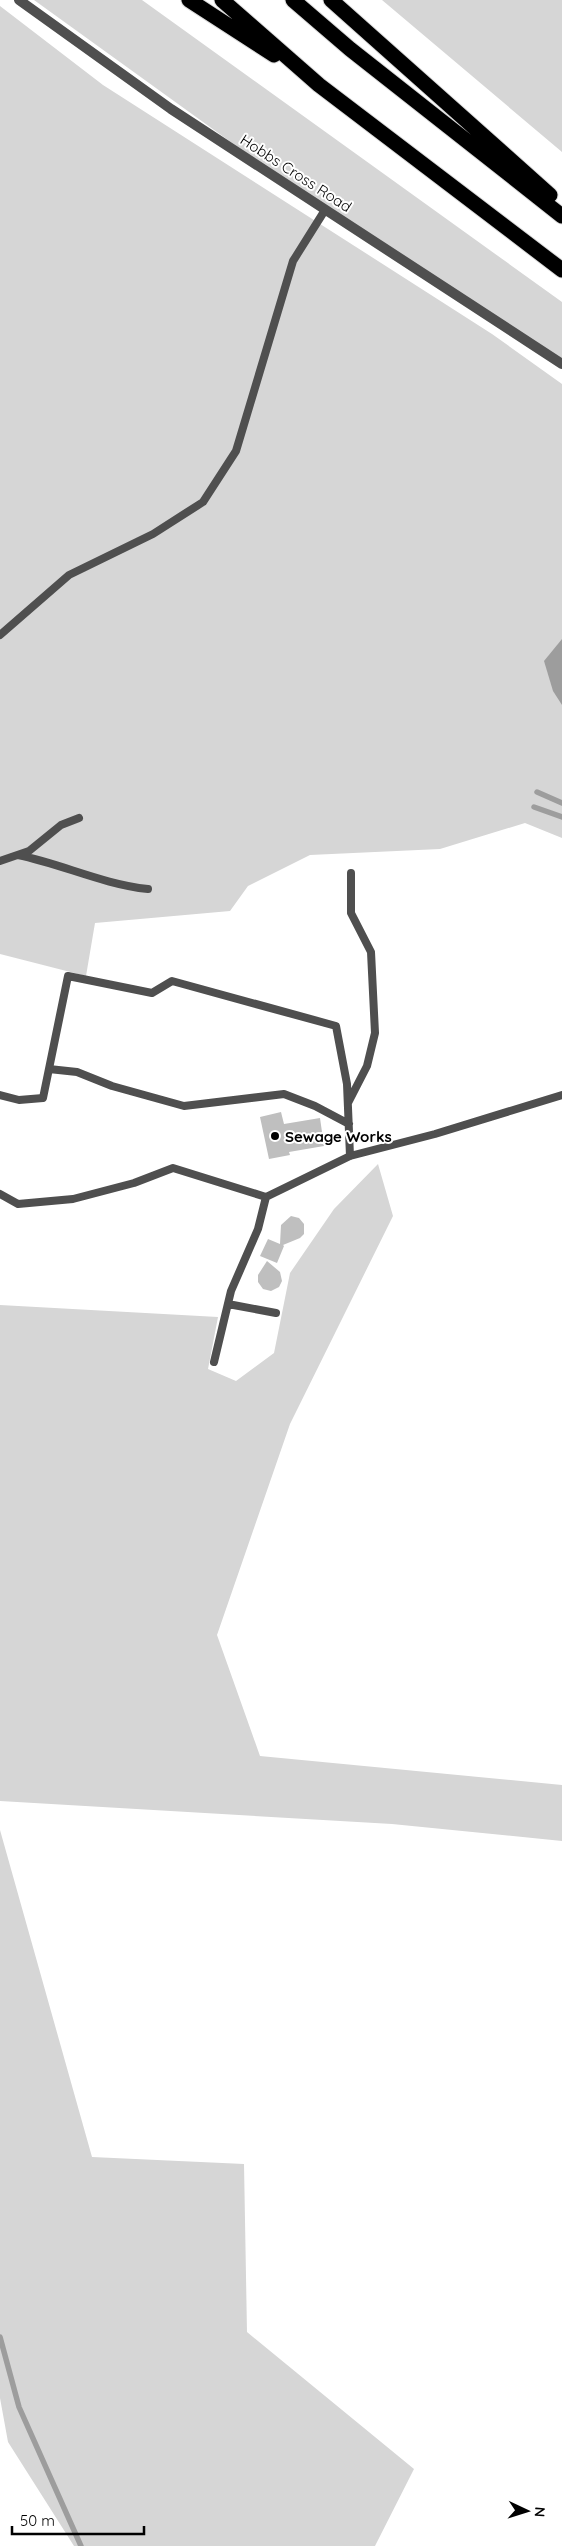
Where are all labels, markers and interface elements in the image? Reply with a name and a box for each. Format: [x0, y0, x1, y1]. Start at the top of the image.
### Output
street label: Hobbs Cross Road [237, 130, 355, 216]
place label: Sewage Works [285, 1127, 392, 1146]
marker: Sewage Works [269, 1130, 281, 1142]
north arrow [502, 2486, 552, 2536]
scale bar [12, 2504, 145, 2536]
text: N [531, 2506, 549, 2518]
text: 50 m [20, 2511, 55, 2530]

